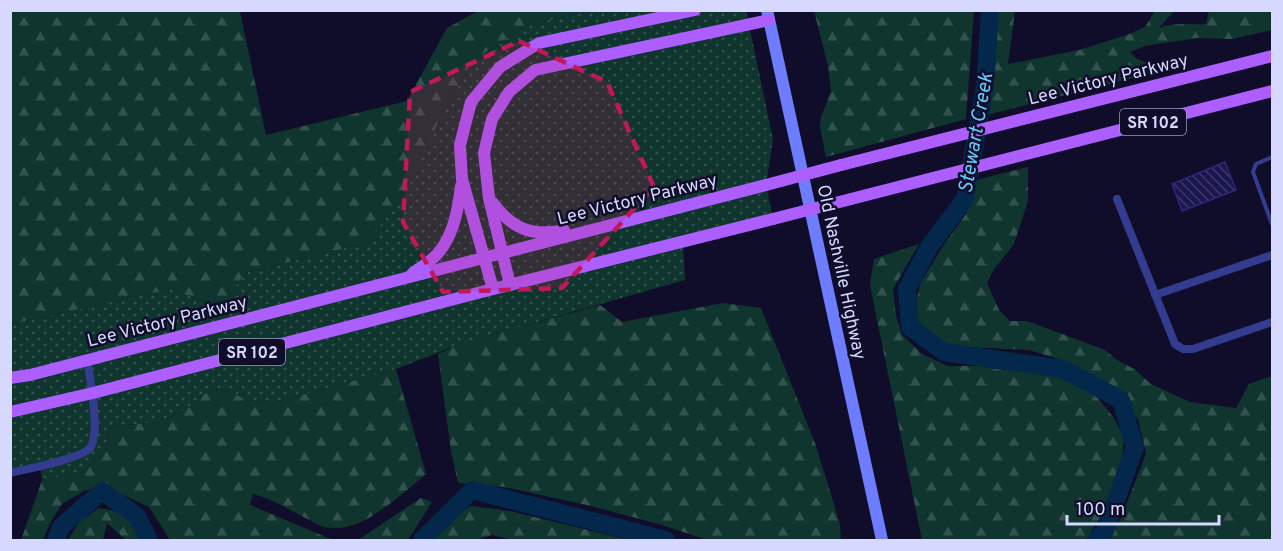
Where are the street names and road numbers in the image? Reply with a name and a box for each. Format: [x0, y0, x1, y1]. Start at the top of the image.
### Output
street label: Lee Victory Parkway [1026, 49, 1191, 112]
road number: SR 102 [1120, 109, 1186, 135]
street label: Lee Victory Parkway [555, 169, 720, 232]
street label: Old Nashville Highway [811, 183, 870, 362]
street label: Lee Victory Parkway [85, 291, 250, 354]
road number: SR 102 [219, 339, 285, 365]

